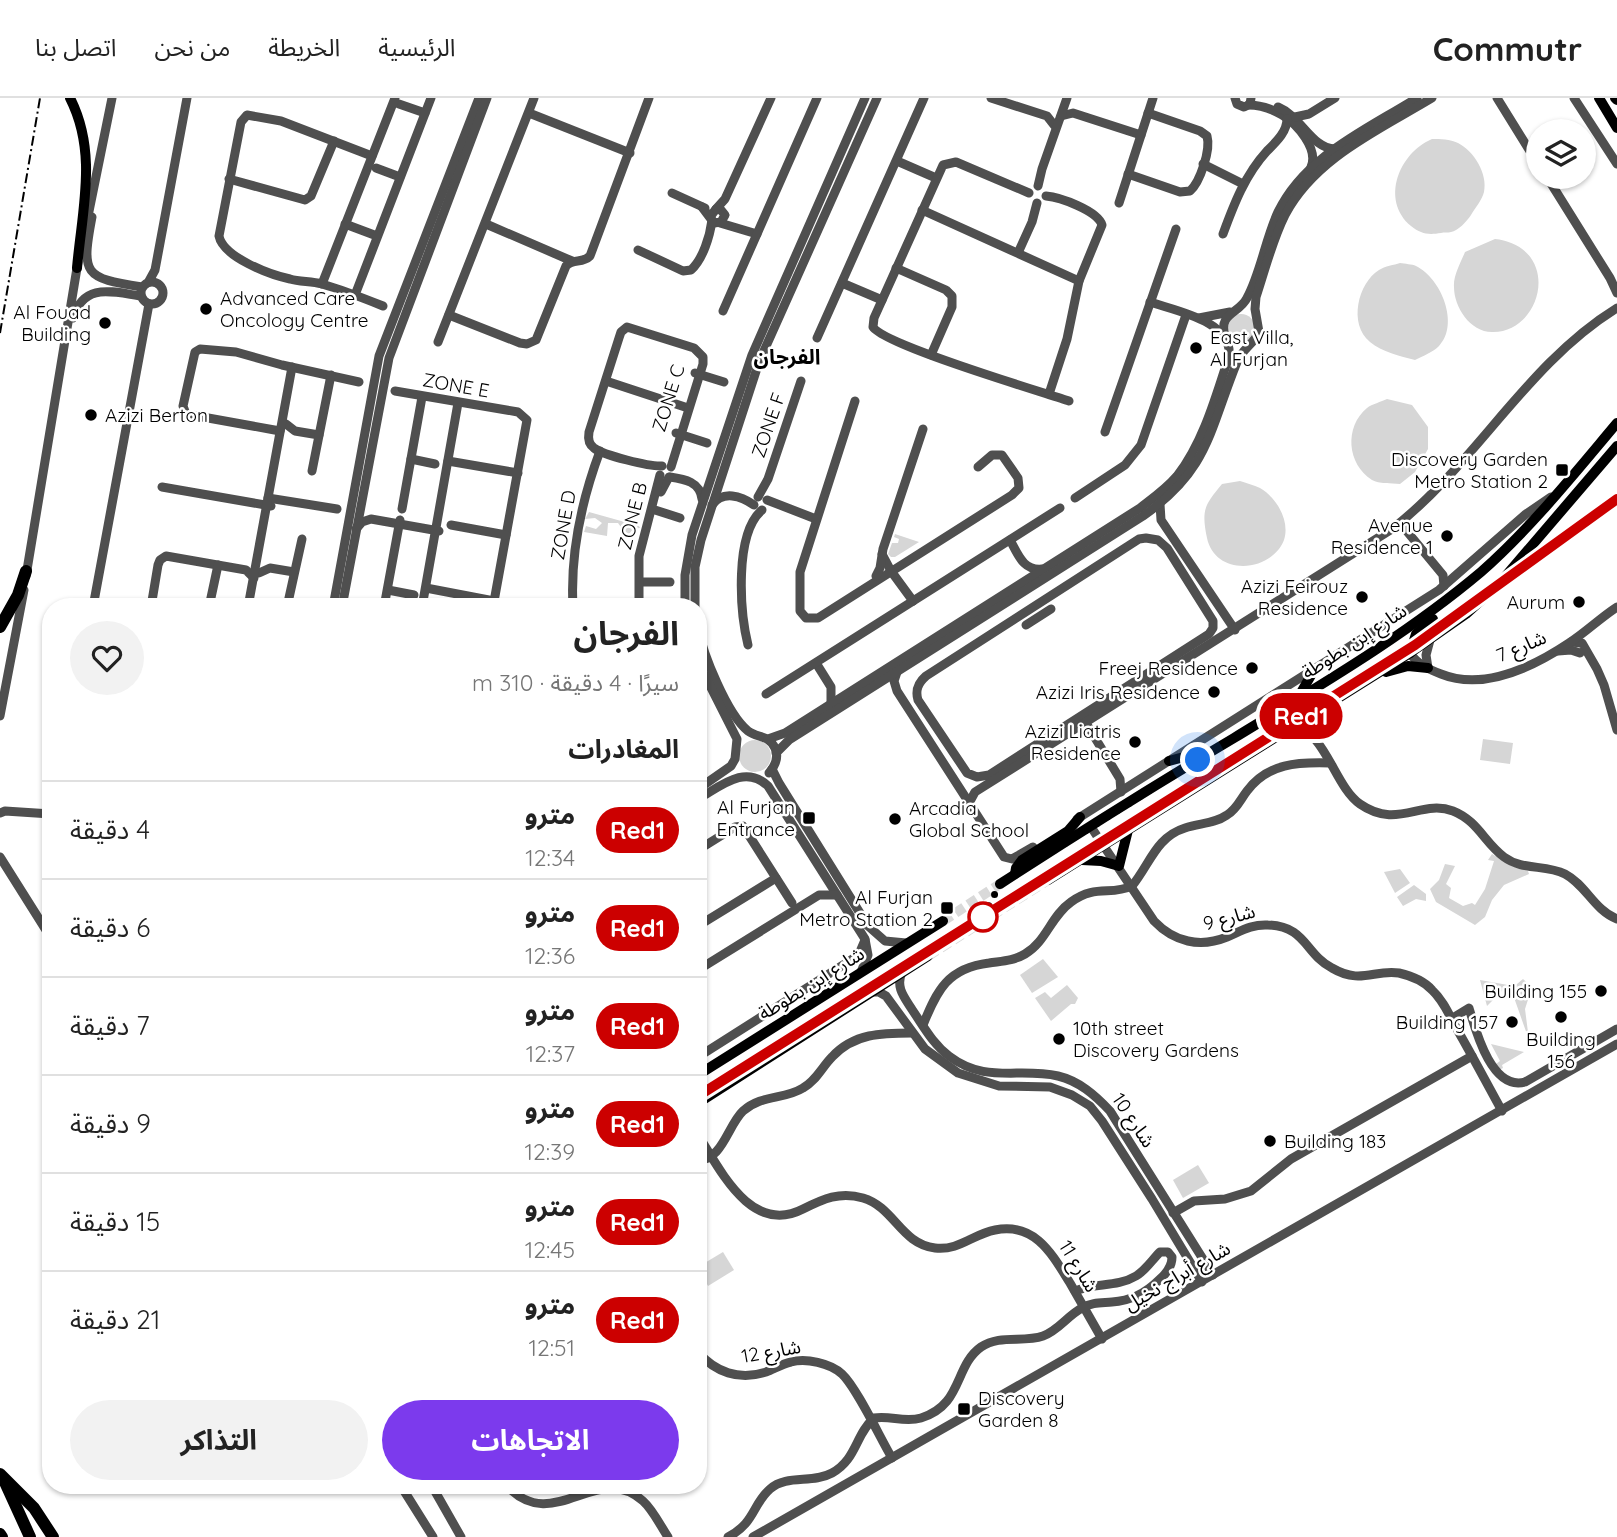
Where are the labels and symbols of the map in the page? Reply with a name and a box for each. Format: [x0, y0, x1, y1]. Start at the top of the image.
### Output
place label: Advanced Care Oncology Centre [220, 286, 369, 332]
place label: Al Fouad Building [13, 300, 91, 346]
marker: Advanced Care Oncology Centre [198, 301, 214, 317]
marker: Al Fouad Building [97, 315, 113, 331]
place label: East Villa, Al Furjan [1210, 325, 1294, 371]
marker: East Villa, Al Furjan [1188, 340, 1204, 356]
district label: الفرجان [753, 343, 821, 369]
street label: ZONE C [646, 362, 690, 434]
street label: ZONE E [421, 367, 491, 403]
street label: ZONE F [746, 389, 790, 461]
place label: Azizi Berton [105, 403, 208, 427]
marker: Azizi Berton [83, 407, 99, 423]
place label: Discovery Garden Metro Station 2 [1391, 447, 1548, 493]
marker: Discovery Garden Metro Station 2 [1554, 462, 1570, 478]
street label: ZONE B [612, 480, 652, 552]
street label: ZONE D [545, 488, 581, 562]
place label: Avenue Residence 1 [1331, 513, 1433, 559]
marker: Avenue Residence 1 [1439, 528, 1455, 544]
place label: Azizi Feirouz Residence [1241, 574, 1348, 620]
marker: Azizi Feirouz Residence [1354, 589, 1370, 605]
place label: Aurum [1507, 590, 1565, 614]
marker: Aurum [1571, 594, 1587, 610]
street label: شارع إبن بطوطة [1297, 598, 1412, 686]
street label: شارع 7 [1492, 625, 1550, 669]
place label: Freej Residence [1099, 656, 1238, 680]
marker: Freej Residence [1244, 660, 1260, 676]
place label: Azizi Iris Residence [1036, 680, 1200, 704]
marker: Azizi Iris Residence [1206, 684, 1222, 700]
line badge: Red1 [1252, 693, 1350, 739]
place label: Azizi Liatris Residence [1025, 719, 1121, 765]
marker: Azizi Liatris Residence [1127, 734, 1143, 750]
your location [1180, 742, 1215, 777]
place label: Al Furjan Entrance [717, 795, 795, 841]
place label: Arcadia Global School [909, 796, 1029, 842]
marker: Al Furjan Entrance [801, 810, 817, 826]
marker: Arcadia Global School [887, 811, 903, 827]
place label: Al Furjan Metro Station 2 [799, 885, 933, 931]
street label: شارع 9 [1200, 899, 1258, 937]
marker: Al Furjan Metro Station 2 [939, 900, 955, 916]
unlabelled marker [968, 902, 998, 932]
street label: شارع إبن بطوطة [754, 941, 870, 1027]
place label: Building 155 [1484, 979, 1587, 1003]
marker: Building 155 [1593, 983, 1609, 999]
marker: Building 156 [1553, 1009, 1569, 1025]
place label: Building 157 [1396, 1010, 1498, 1034]
marker: Building 157 [1504, 1014, 1520, 1030]
place label: 10th street Discovery Gardens [1073, 1016, 1239, 1062]
place label: Building 156 [1526, 1027, 1596, 1073]
marker: 10th street Discovery Gardens [1051, 1031, 1067, 1047]
street label: شارع 10 [1105, 1088, 1161, 1153]
place label: Building 183 [1284, 1129, 1386, 1153]
marker: Building 183 [1262, 1133, 1278, 1149]
street label: شارع 11 [1052, 1236, 1104, 1297]
street label: شارع أبراج نخيل [1120, 1236, 1235, 1318]
street label: شارع 12 [739, 1334, 803, 1370]
place label: Discovery Garden 8 [978, 1386, 1065, 1432]
marker: Discovery Garden 8 [956, 1401, 972, 1417]

